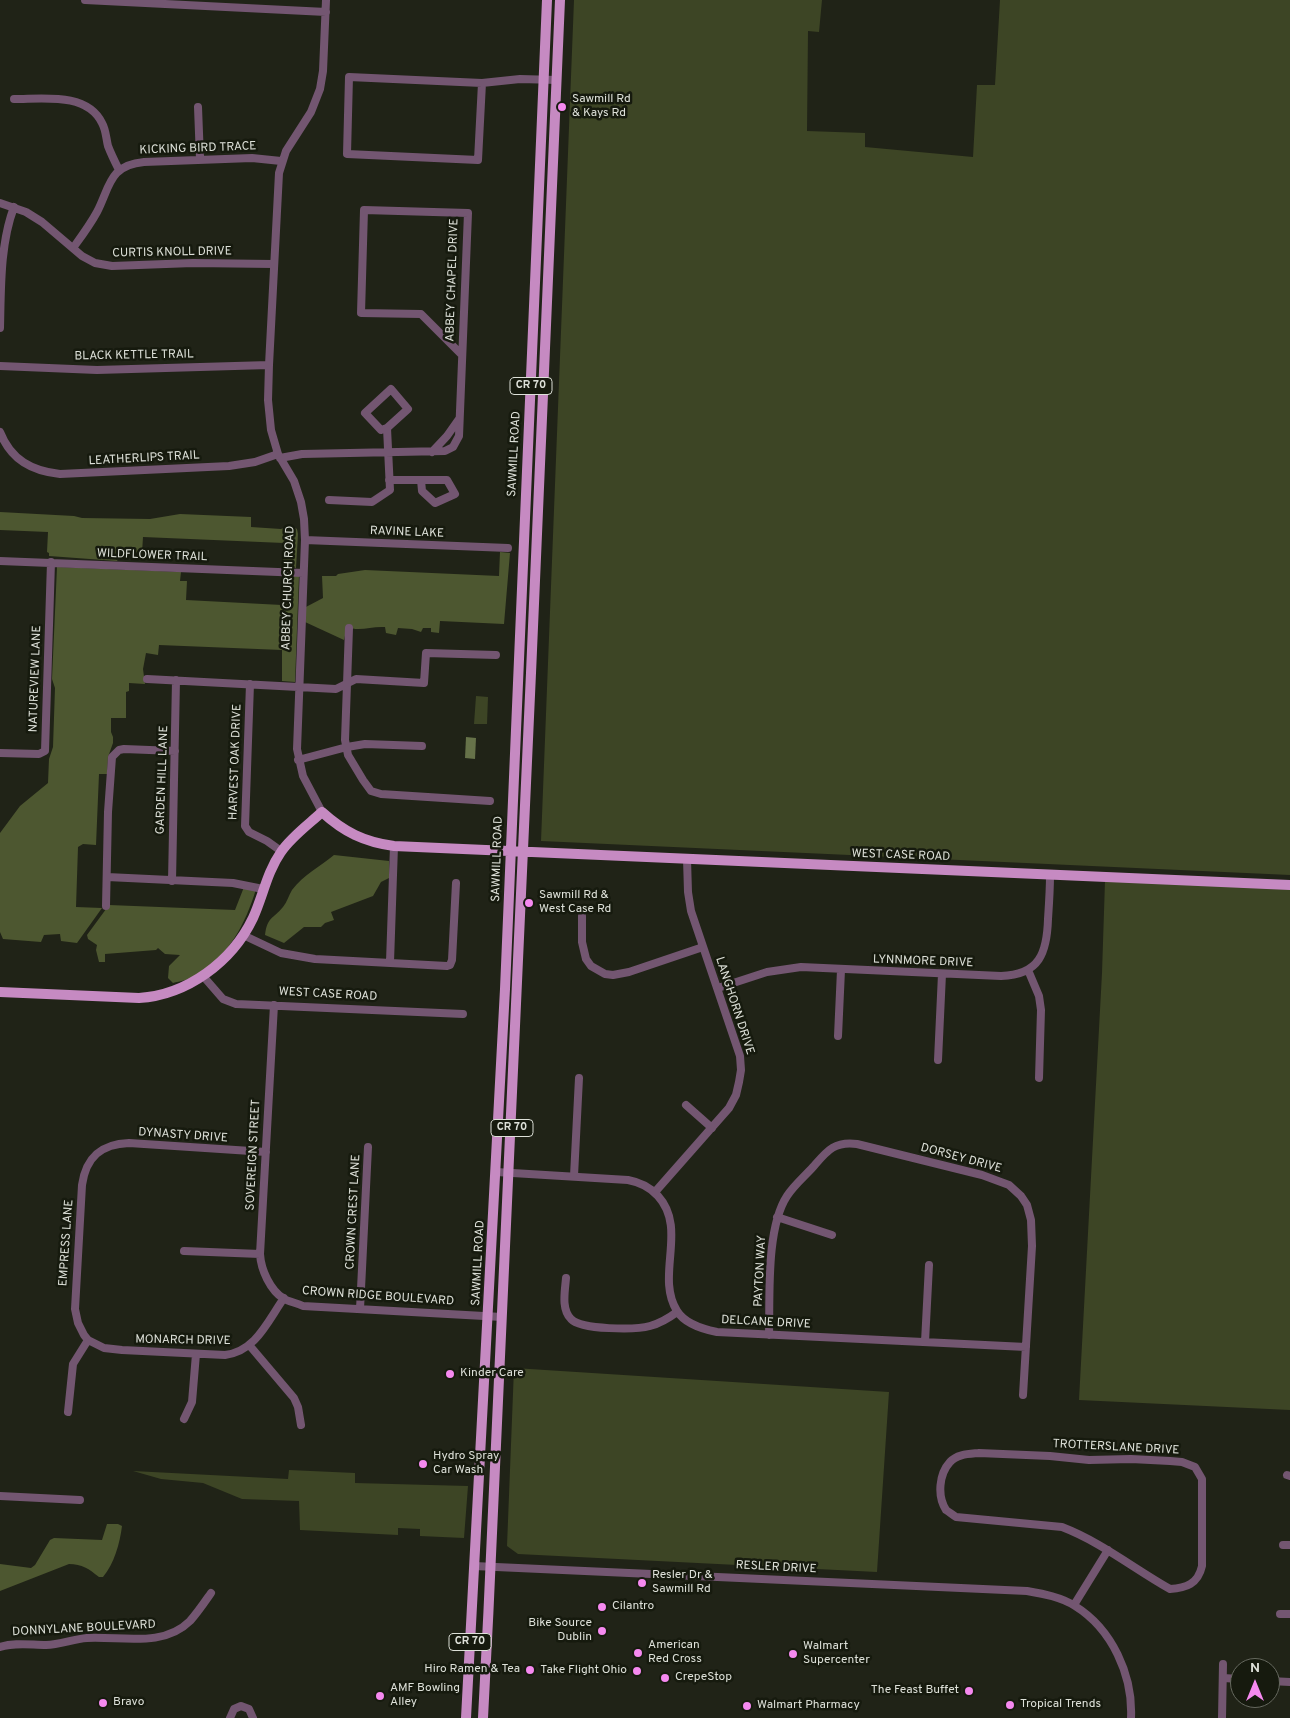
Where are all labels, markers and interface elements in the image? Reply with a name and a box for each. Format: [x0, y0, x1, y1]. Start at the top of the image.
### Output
place label: Sawmill Rd & Kays Rd [572, 93, 631, 121]
marker: Sawmill Rd & Kays Rd [556, 101, 568, 113]
street label: KICKING BIRD TRACE [139, 140, 257, 158]
street label: ABBEY CHAPEL DRIVE [444, 218, 462, 342]
street label: CURTIS KNOLL DRIVE [112, 245, 232, 261]
street label: BLACK KETTLE TRAIL [74, 348, 194, 364]
road number: CR 70 [510, 378, 552, 394]
street label: SAWMILL ROAD [506, 411, 524, 497]
street label: LEATHERLIPS TRAIL [88, 449, 200, 469]
street label: RAVINE LAKE [370, 525, 444, 541]
street label: ABBEY CHURCH ROAD [280, 526, 298, 650]
street label: WILDFLOWER TRAIL [97, 547, 207, 565]
street label: NATUREVIEW LANE [27, 625, 45, 733]
street label: HARVEST OAK DRIVE [227, 704, 245, 820]
street label: GARDEN HILL LANE [154, 725, 172, 835]
street label: SAWMILL ROAD [489, 816, 507, 902]
street label: WEST CASE ROAD [851, 847, 951, 865]
place label: Sawmill Rd & West Case Rd [539, 889, 611, 917]
marker: Sawmill Rd & West Case Rd [523, 897, 535, 909]
street label: LYNNMORE DRIVE [873, 953, 973, 971]
street label: LANGHORN DRIVE [711, 955, 757, 1057]
street label: WEST CASE ROAD [278, 985, 378, 1005]
street label: SOVEREIGN STREET [244, 1099, 264, 1211]
road number: CR 70 [491, 1120, 533, 1136]
street label: DYNASTY DRIVE [138, 1126, 228, 1146]
street label: DORSEY DRIVE [919, 1141, 1003, 1177]
street label: CROWN CREST LANE [344, 1154, 364, 1270]
street label: EMPRESS LANE [57, 1199, 77, 1287]
street label: SAWMILL ROAD [470, 1220, 488, 1306]
street label: PAYTON WAY [752, 1235, 770, 1307]
street label: CROWN RIDGE BOULEVARD [301, 1284, 455, 1310]
street label: DELCANE DRIVE [721, 1313, 811, 1333]
street label: MONARCH DRIVE [135, 1333, 231, 1349]
place label: Kinder Care [460, 1367, 524, 1381]
marker: Kinder Care [444, 1368, 456, 1380]
street label: TROTTERSLANE DRIVE [1052, 1437, 1180, 1459]
place label: Hydro Spray Car Wash [433, 1450, 499, 1478]
marker: Hydro Spray Car Wash [417, 1458, 429, 1470]
street label: RESLER DRIVE [735, 1559, 817, 1577]
place label: Resler Dr & Sawmill Rd [652, 1569, 713, 1597]
marker: Resler Dr & Sawmill Rd [636, 1577, 648, 1589]
place label: Cilantro [612, 1600, 654, 1614]
marker: Cilantro [596, 1601, 608, 1613]
place label: Bike Source Dublin [528, 1617, 592, 1645]
street label: DONNYLANE BOULEVARD [12, 1618, 156, 1640]
marker: Bike Source Dublin [596, 1625, 608, 1637]
road number: CR 70 [449, 1634, 491, 1650]
place label: American Red Cross [648, 1639, 702, 1667]
place label: Walmart Supercenter [803, 1640, 870, 1668]
marker: American Red Cross [632, 1647, 644, 1659]
marker: Walmart Supercenter [787, 1648, 799, 1660]
north arrow [1230, 1658, 1280, 1708]
text: N [1250, 1660, 1260, 1677]
place label: Hiro Ramen & Tea [424, 1663, 520, 1677]
marker: Hiro Ramen & Tea [524, 1664, 536, 1676]
place label: Take Flight Ohio [540, 1664, 627, 1678]
marker: Take Flight Ohio [631, 1665, 643, 1677]
place label: CrepeStop [675, 1671, 732, 1685]
marker: CrepeStop [659, 1672, 671, 1684]
place label: AMF Bowling Alley [390, 1682, 460, 1710]
place label: The Feast Buffet [871, 1684, 959, 1698]
marker: The Feast Buffet [963, 1685, 975, 1697]
marker: AMF Bowling Alley [374, 1690, 386, 1702]
place label: Bravo [113, 1696, 144, 1710]
marker: Bravo [97, 1697, 109, 1709]
place label: Tropical Trends [1020, 1698, 1101, 1712]
place label: Walmart Pharmacy [757, 1699, 860, 1713]
marker: Tropical Trends [1004, 1699, 1016, 1711]
marker: Walmart Pharmacy [741, 1700, 753, 1712]

